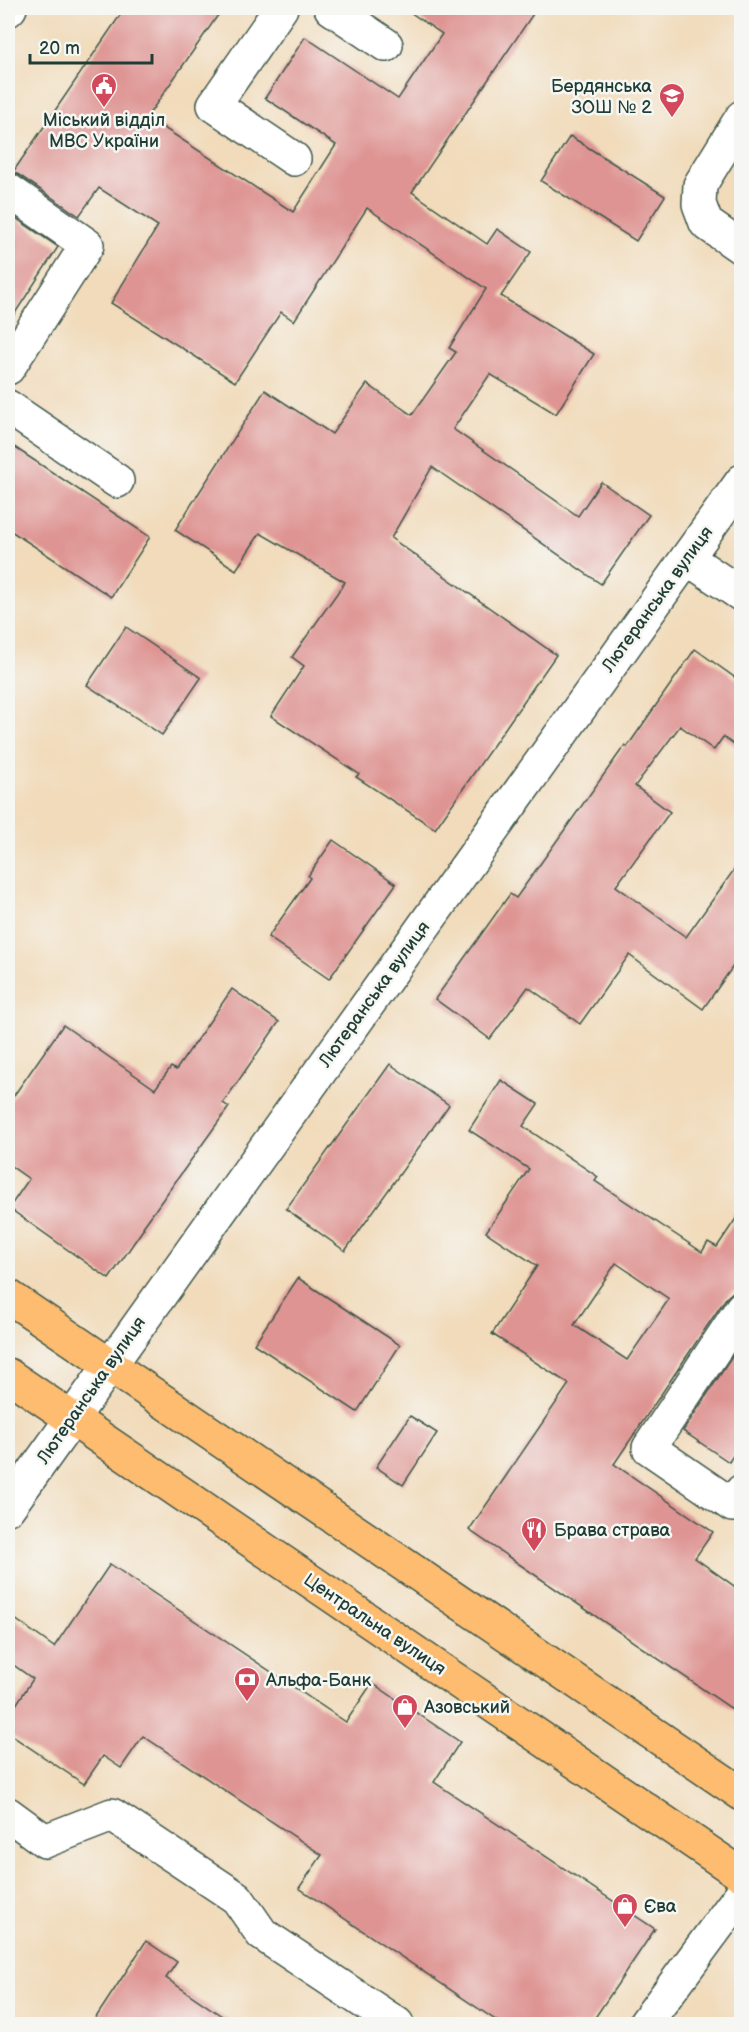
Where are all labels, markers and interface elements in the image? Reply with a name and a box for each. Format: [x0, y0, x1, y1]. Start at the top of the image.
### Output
scale bar [30, 27, 152, 65]
text: 20 m [39, 38, 80, 59]
public building icon: Міський відділ МВС України [89, 71, 119, 109]
place label: Бердянська ЗОШ № 2 [551, 76, 652, 118]
school or university icon: Бердянська ЗОШ № 2 [657, 81, 687, 119]
place label: Міський відділ МВС України [43, 110, 165, 152]
street label: Лютеранська вулиця [597, 522, 717, 677]
street label: Лютеранська вулиця [314, 917, 434, 1072]
street label: Лютеранська вулиця [32, 1313, 150, 1469]
restaurant icon: Брава страва [519, 1515, 549, 1553]
place label: Брава страва [554, 1520, 671, 1541]
street label: Центральна вулиця [300, 1569, 450, 1680]
bank icon: Альфа-Банк [232, 1665, 262, 1703]
place label: Альфа-Банк [265, 1670, 372, 1691]
shop icon: Азовський [390, 1692, 420, 1730]
place label: Азовський [423, 1697, 510, 1718]
shop icon: Єва [610, 1891, 640, 1929]
place label: Єва [644, 1896, 677, 1917]

